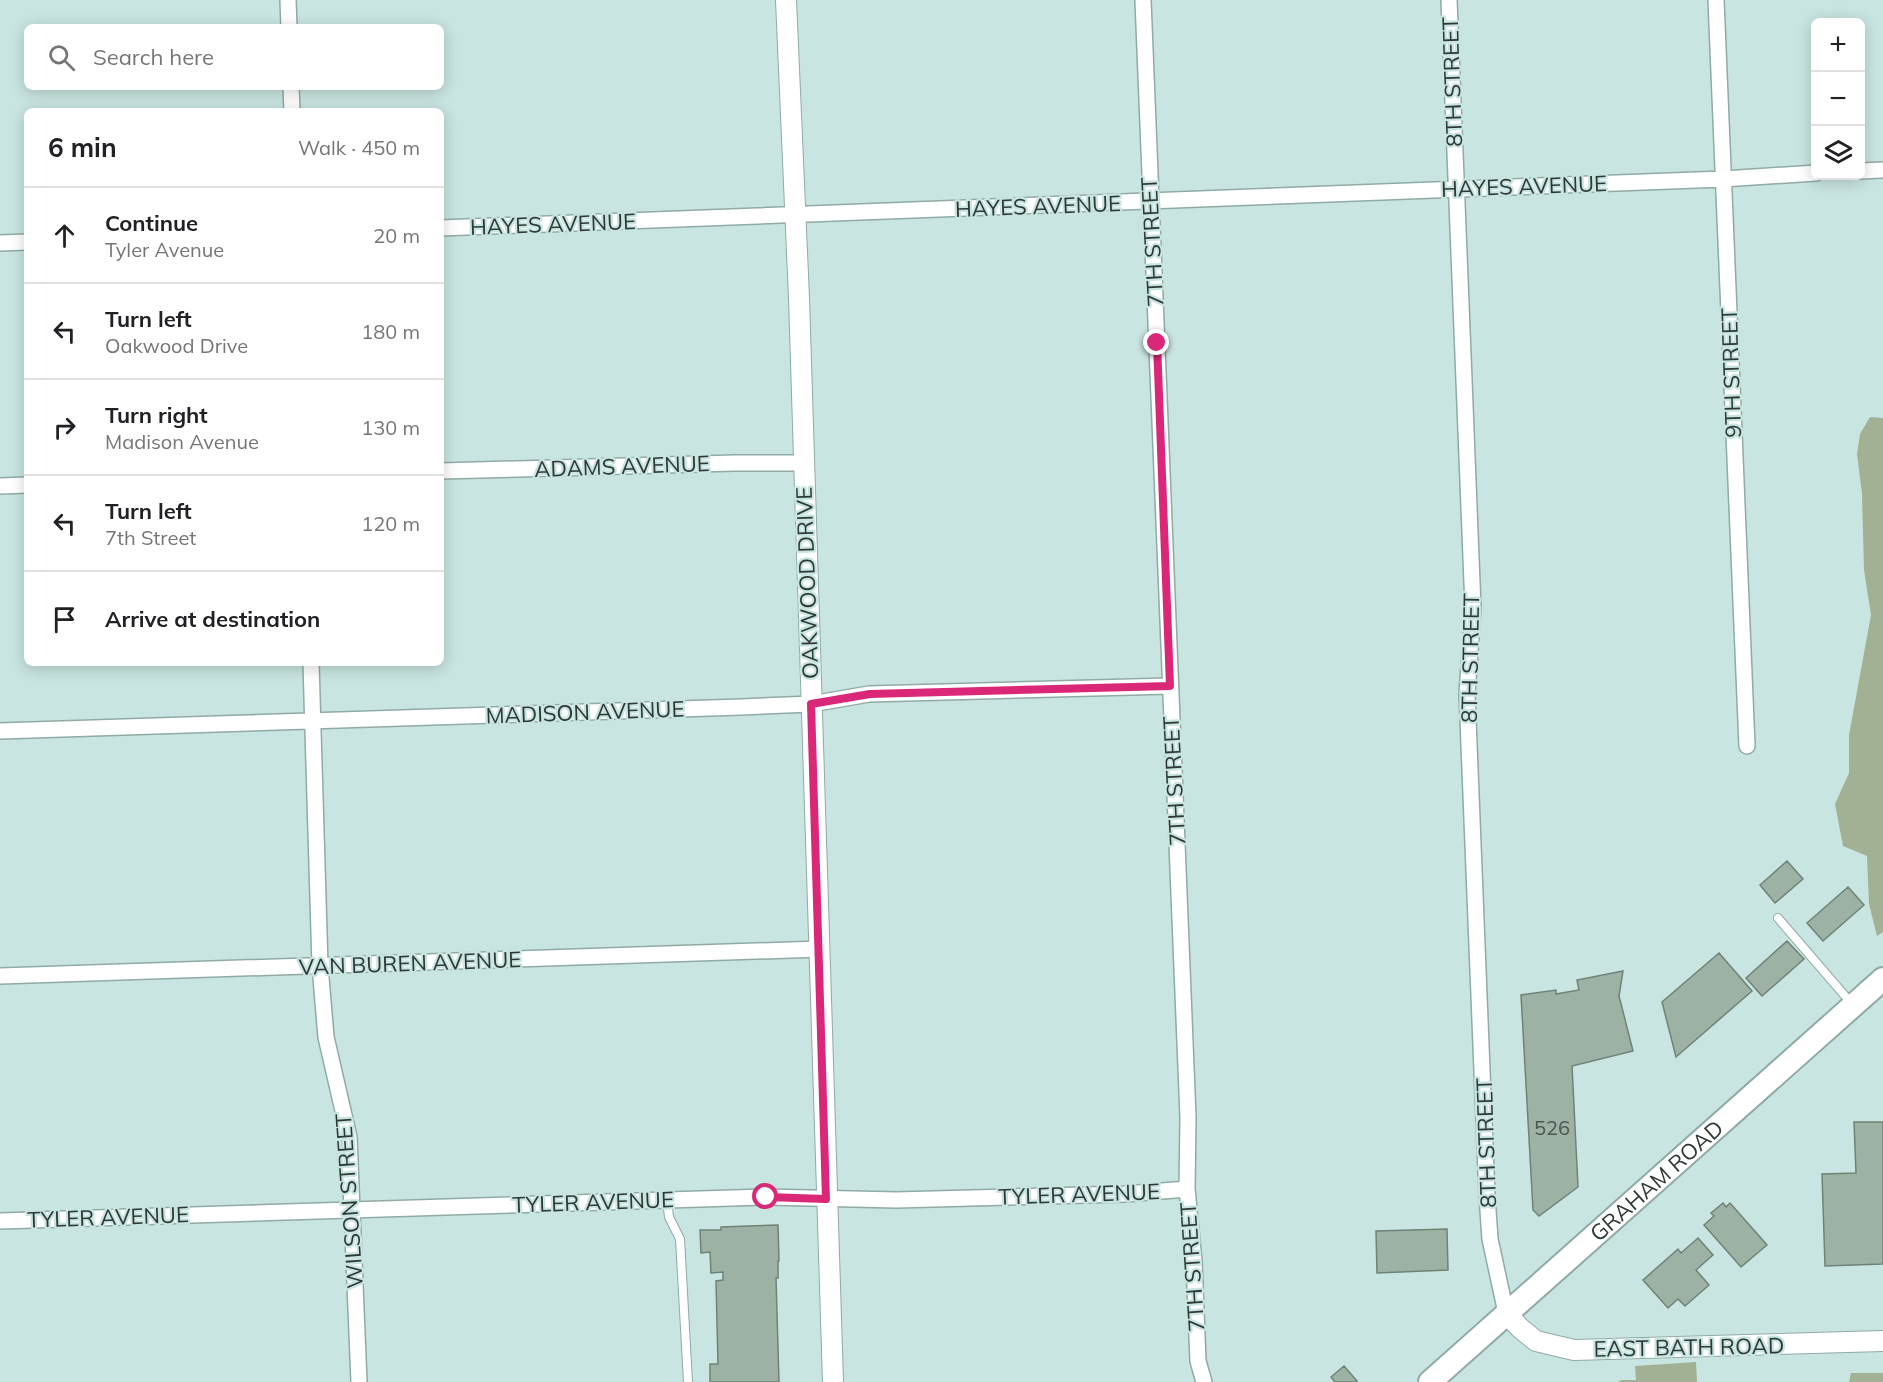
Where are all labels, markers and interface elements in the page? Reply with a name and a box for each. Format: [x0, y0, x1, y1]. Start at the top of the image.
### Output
street label: 8TH STREET [1436, 17, 1468, 147]
map controls [1811, 18, 1865, 180]
button: + [1811, 18, 1865, 72]
search box [24, 24, 444, 90]
icon: search [45, 41, 78, 74]
text: Search here [93, 43, 214, 71]
button: − [1811, 72, 1865, 126]
button: layers [1811, 126, 1865, 180]
text: 6 min [48, 131, 117, 164]
text: Walk · 450 m [298, 135, 420, 160]
street label: HAYES AVENUE [1441, 169, 1607, 203]
street label: 7TH STREET [1135, 176, 1169, 308]
street label: HAYES AVENUE [955, 189, 1121, 223]
street label: HAYES AVENUE [470, 207, 636, 241]
text: Continue [105, 209, 198, 237]
icon: ahead [48, 219, 81, 252]
text: 20 m [373, 223, 420, 248]
text: Tyler Avenue [105, 237, 224, 262]
text: Turn left [105, 305, 192, 333]
street label: 9TH STREET [1715, 308, 1747, 438]
icon: left [48, 315, 81, 348]
text: 180 m [361, 319, 420, 344]
route end [1143, 329, 1169, 355]
text: Oakwood Drive [105, 333, 248, 358]
text: Turn right [105, 401, 208, 429]
icon: right [48, 411, 81, 444]
text: 130 m [361, 415, 420, 440]
text: Madison Avenue [105, 429, 259, 454]
street label: ADAMS AVENUE [534, 449, 710, 483]
street label: OAKWOOD DRIVE [790, 486, 824, 680]
text: Turn left [105, 497, 192, 525]
icon: left [48, 507, 81, 540]
text: 120 m [361, 511, 420, 536]
text: 7th Street [105, 525, 196, 550]
street label: 8TH STREET [1455, 593, 1485, 723]
icon: arrive [48, 603, 81, 636]
text: Arrive at destination [105, 605, 320, 633]
street label: MADISON AVENUE [485, 695, 685, 729]
street label: 7TH STREET [1157, 715, 1191, 847]
street label: VAN BUREN AVENUE [298, 945, 522, 981]
street label: 8TH STREET [1470, 1078, 1502, 1208]
street label: WILSON STREET [329, 1113, 369, 1289]
street label: GRAHAM ROAD [1584, 1114, 1729, 1247]
house number: 526 [1534, 1115, 1570, 1140]
street label: TYLER AVENUE [998, 1177, 1160, 1211]
route start [752, 1183, 778, 1209]
street label: TYLER AVENUE [512, 1185, 674, 1219]
street label: TYLER AVENUE [27, 1200, 189, 1234]
street label: 7TH STREET [1174, 1201, 1210, 1333]
street label: EAST BATH ROAD [1593, 1331, 1785, 1363]

